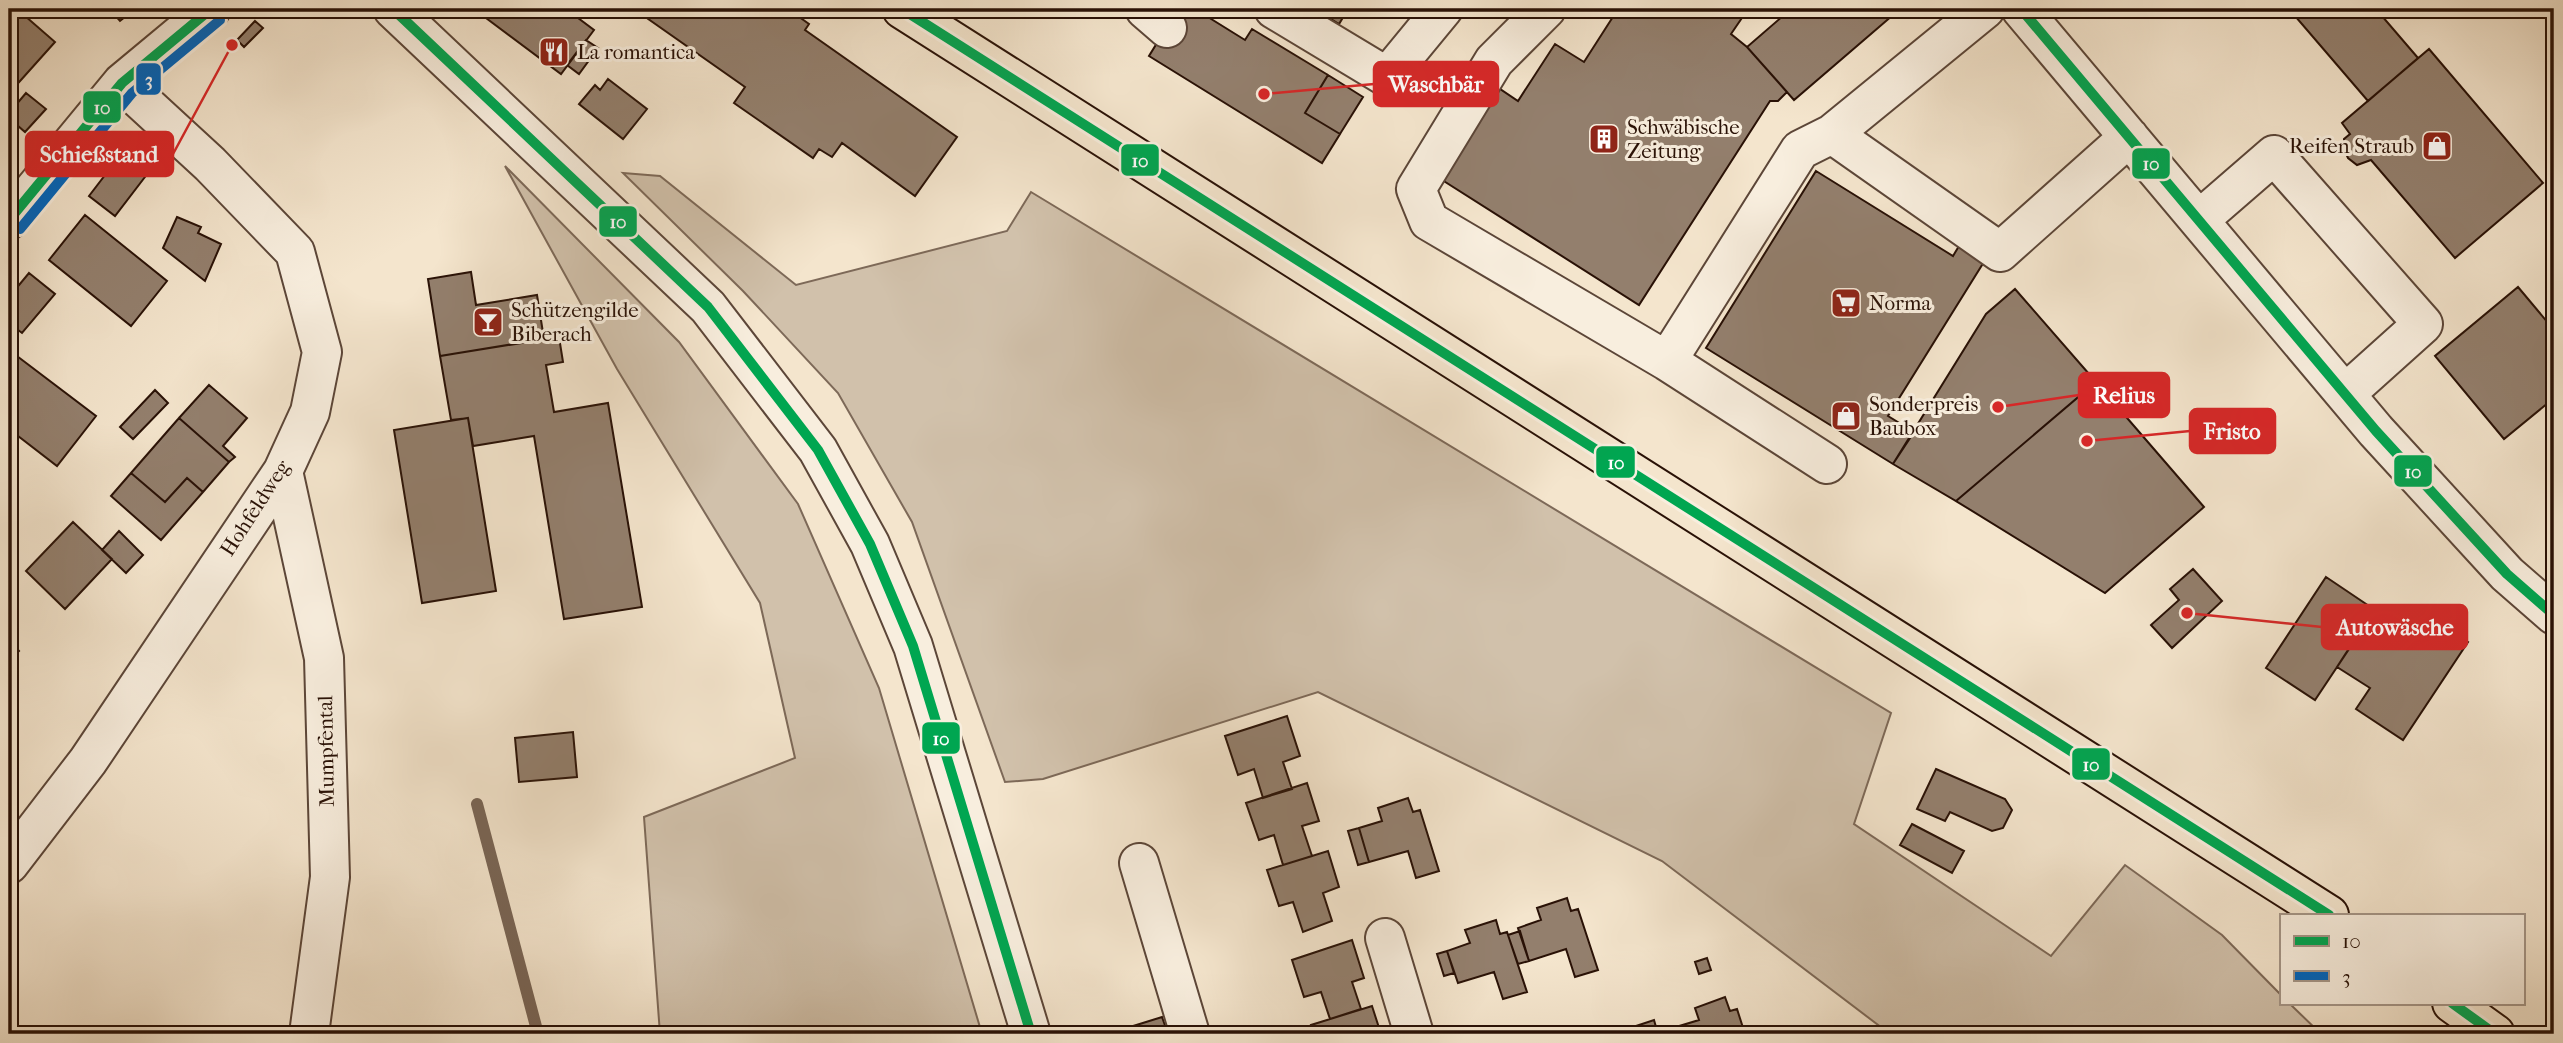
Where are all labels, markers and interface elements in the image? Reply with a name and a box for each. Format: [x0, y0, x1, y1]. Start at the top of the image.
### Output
restaurant icon: La romantica [537, 35, 571, 69]
place label: La romantica [577, 40, 695, 64]
line badge: 3 [135, 62, 162, 96]
callout: Waschbär [1374, 62, 1498, 106]
text: 3 [145, 69, 153, 91]
text: Waschbär [1387, 71, 1485, 98]
line badge: 10 [82, 90, 122, 124]
text: 10 [93, 97, 111, 119]
place label: Schwäbische Zeitung [1627, 115, 1740, 163]
building icon: Schwäbische Zeitung [1587, 122, 1621, 156]
shop icon: Reifen Straub [2420, 129, 2454, 163]
callout: Schießstand [26, 132, 173, 176]
place label: Reifen Straub [2289, 134, 2414, 158]
text: Schießstand [40, 141, 160, 168]
line badge: 10 [1120, 143, 1160, 177]
line badge: 10 [2131, 147, 2171, 180]
text: 10 [1131, 150, 1149, 172]
text: 10 [2142, 153, 2160, 175]
line badge: 10 [598, 205, 638, 238]
text: 10 [609, 211, 627, 233]
supermarket icon: Norma [1829, 286, 1863, 320]
place label: Norma [1869, 291, 1931, 315]
place label: Schützengilde Biberach [511, 298, 639, 346]
bar icon: Schützengilde Biberach [471, 305, 505, 339]
callout: Relius [2079, 373, 2169, 417]
text: Relius [2093, 382, 2156, 409]
place label: Sonderpreis Baubox [1869, 392, 1978, 440]
shop icon: Sonderpreis Baubox [1829, 399, 1863, 433]
callout: Fristo [2190, 409, 2275, 453]
text: Fristo [2202, 418, 2261, 445]
line badge: 10 [1595, 445, 1636, 479]
text: 10 [1607, 452, 1625, 474]
line badge: 10 [2393, 454, 2433, 488]
street label: Hohfeldweg [215, 455, 295, 560]
text: 10 [2404, 461, 2422, 483]
callout: Autowäsche [2322, 605, 2467, 649]
text: Autowäsche [2334, 614, 2454, 641]
street label: Mumpfental [313, 695, 339, 807]
line badge: 10 [921, 721, 961, 755]
text: 10 [932, 728, 950, 750]
line badge: 10 [2071, 747, 2111, 781]
text: 10 [2082, 754, 2100, 776]
legend [2280, 914, 2524, 1004]
text: 10 [2342, 929, 2361, 953]
text: 3 [2342, 965, 2351, 989]

